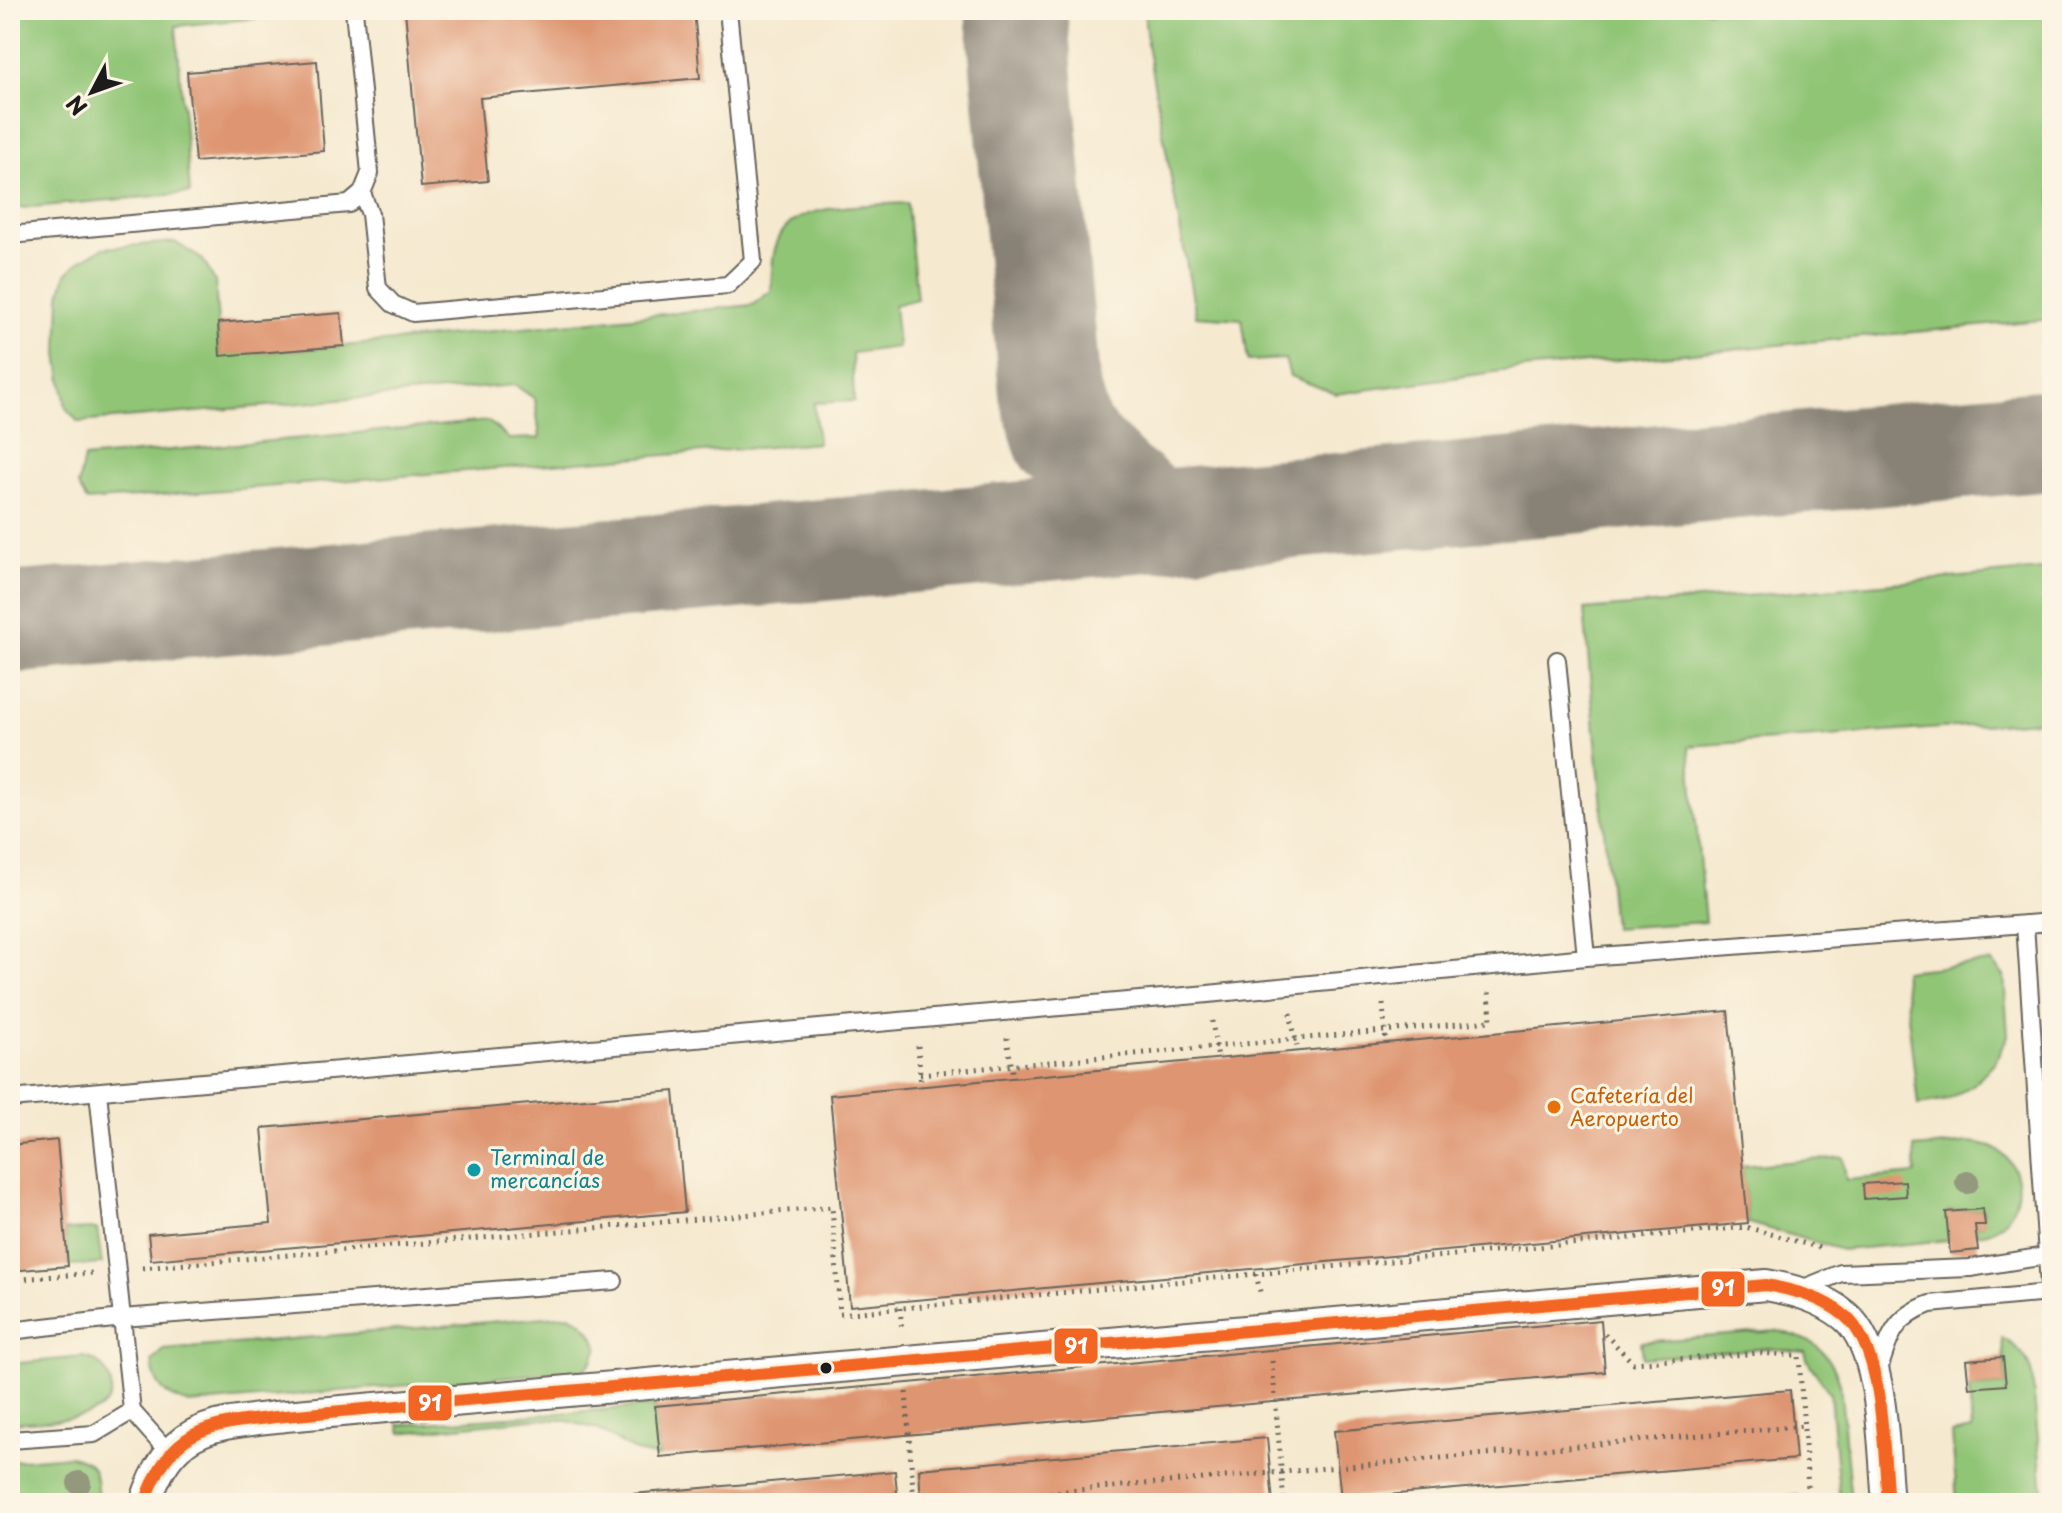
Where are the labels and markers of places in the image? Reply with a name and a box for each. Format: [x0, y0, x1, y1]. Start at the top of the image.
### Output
place label: Cafetería del Aeropuerto [1570, 1080, 1693, 1133]
marker: Cafetería del Aeropuerto [1545, 1098, 1563, 1116]
place label: Terminal de mercancías [490, 1142, 605, 1195]
marker: Terminal de mercancías [465, 1161, 483, 1179]
unlabelled marker [818, 1360, 834, 1376]

